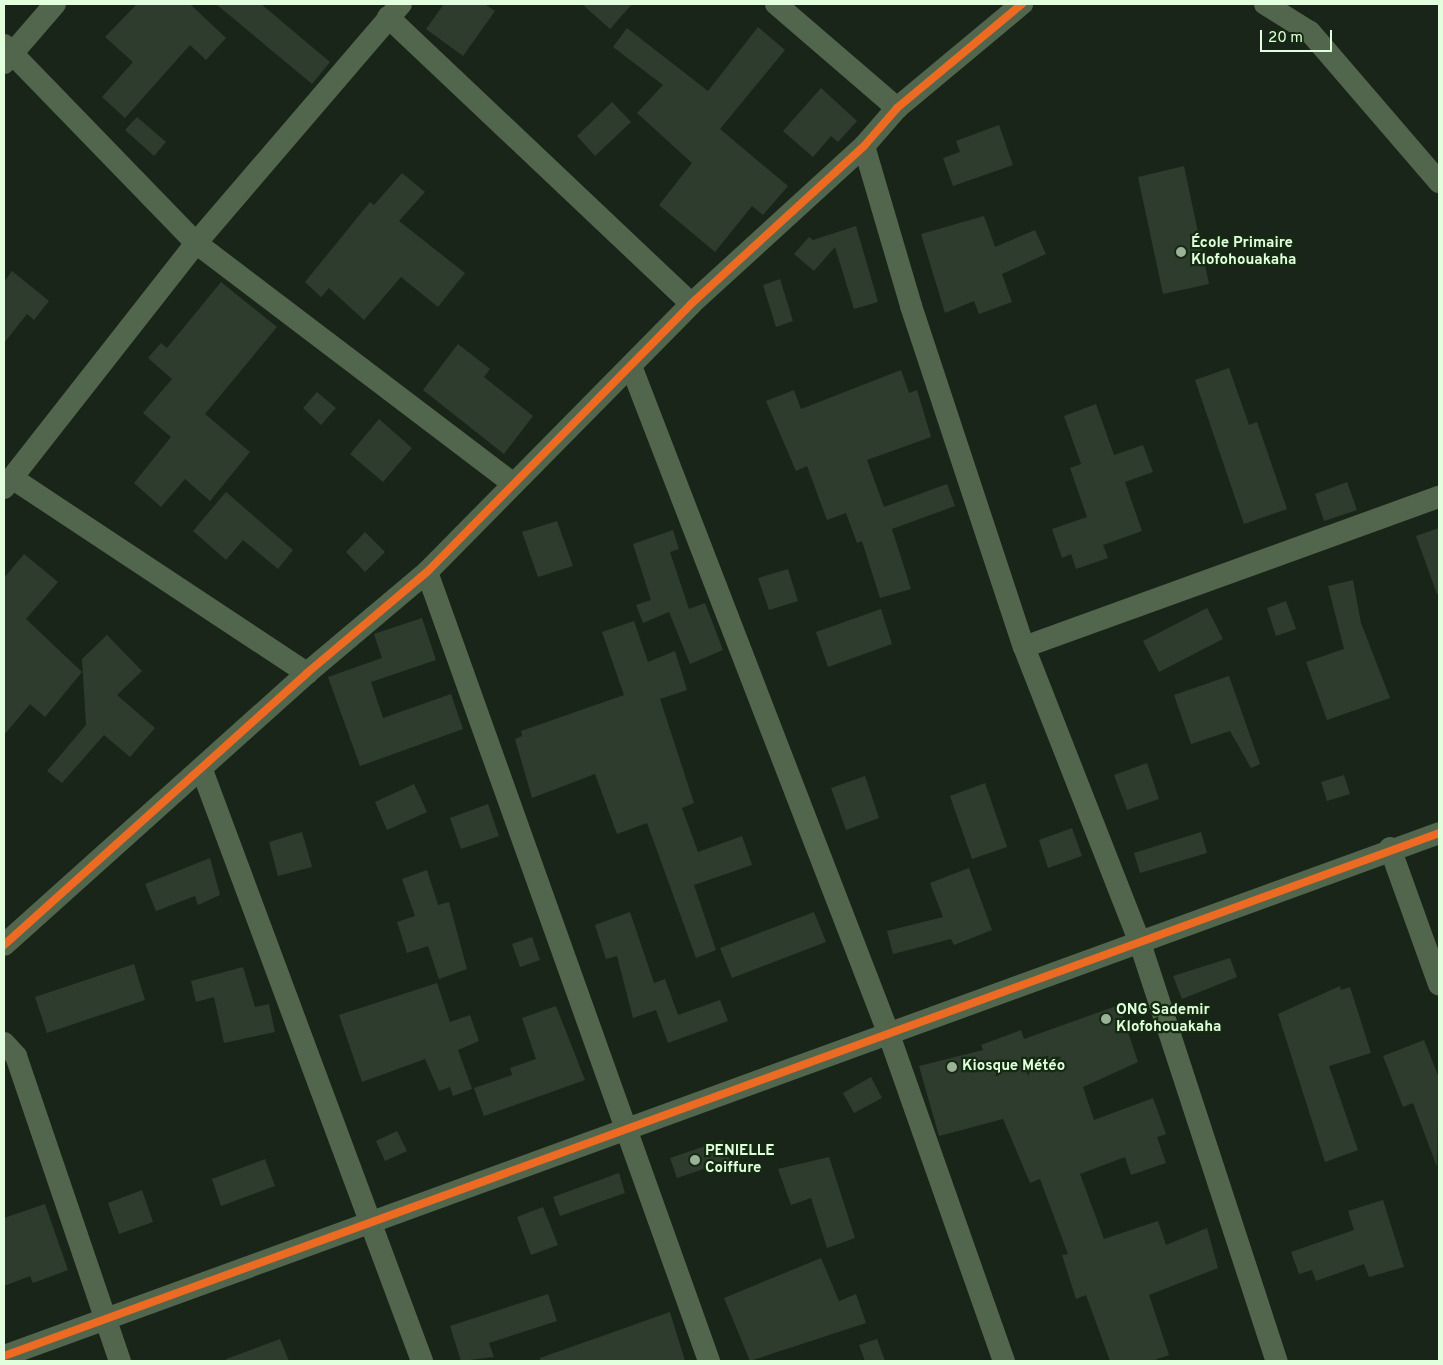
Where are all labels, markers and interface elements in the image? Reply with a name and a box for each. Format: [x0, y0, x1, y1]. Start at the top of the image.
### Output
scale bar [1263, 20, 1336, 52]
text: 20 m [1268, 29, 1303, 48]
place label: École Primaire Klofohouakaha [1191, 234, 1296, 269]
marker: École Primaire Klofohouakaha [1175, 246, 1187, 258]
place label: ONG Sademir Klofohouakaha [1116, 1001, 1221, 1036]
marker: ONG Sademir Klofohouakaha [1100, 1013, 1112, 1025]
place label: Kiosque Météo [962, 1058, 1065, 1076]
marker: Kiosque Météo [946, 1061, 958, 1073]
place label: PENIELLE Coiffure [705, 1142, 775, 1177]
marker: PENIELLE Coiffure [689, 1154, 701, 1166]

